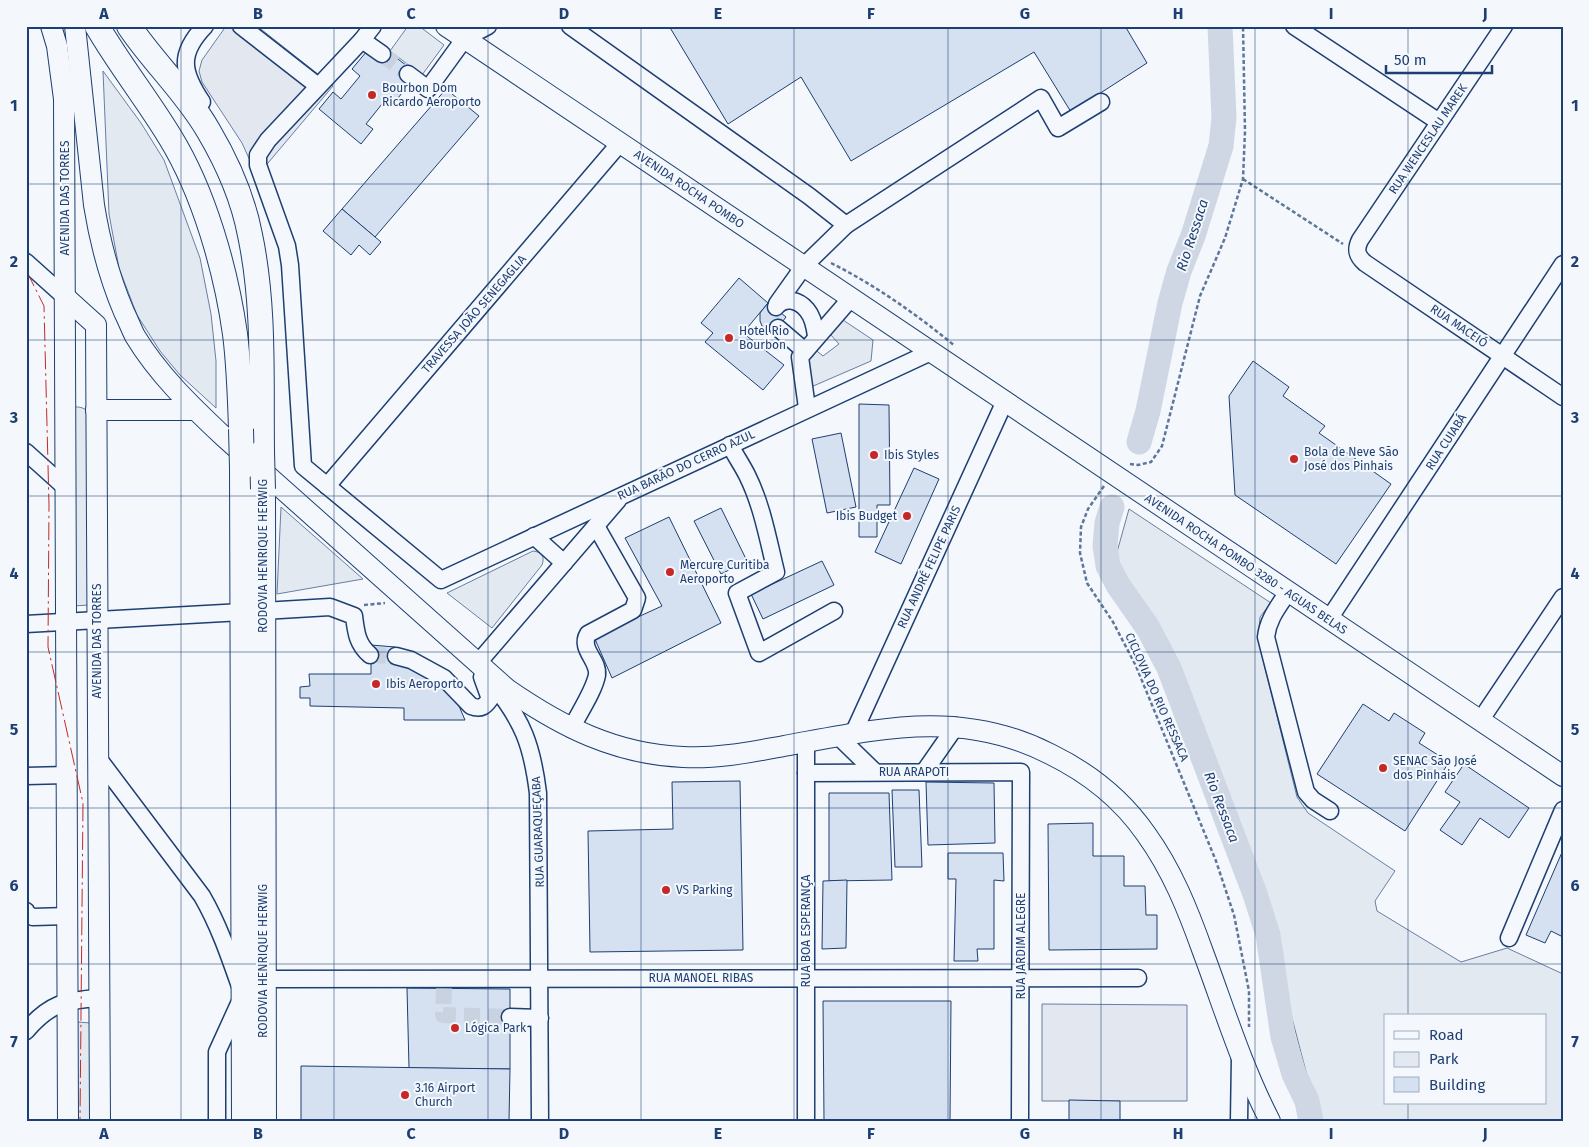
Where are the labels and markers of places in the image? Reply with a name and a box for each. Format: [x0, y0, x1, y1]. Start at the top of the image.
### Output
place label: Bourbon Dom Ricardo Aeroporto [382, 81, 481, 109]
marker: Bourbon Dom Ricardo Aeroporto [366, 89, 378, 101]
place label: Hotel Rio Bourbon [739, 324, 789, 352]
marker: Hotel Rio Bourbon [723, 332, 735, 344]
place label: Bola de Neve São José dos Pinhais [1304, 445, 1399, 473]
place label: Ibis Styles [884, 448, 940, 462]
marker: Ibis Styles [868, 449, 880, 461]
marker: Bola de Neve São José dos Pinhais [1288, 453, 1300, 465]
place label: Ibis Budget [836, 509, 898, 523]
marker: Ibis Budget [901, 510, 913, 522]
place label: Mercure Curitiba Aeroporto [680, 558, 770, 586]
marker: Mercure Curitiba Aeroporto [664, 566, 676, 578]
place label: Ibis Aeroporto [386, 677, 463, 691]
marker: Ibis Aeroporto [370, 678, 382, 690]
place label: SENAC São José dos Pinhais [1393, 754, 1477, 782]
marker: SENAC São José dos Pinhais [1377, 762, 1389, 774]
place label: VS Parking [676, 883, 733, 897]
marker: VS Parking [660, 884, 672, 896]
place label: Lógica Park [465, 1021, 527, 1035]
marker: Lógica Park [449, 1022, 461, 1034]
place label: 3.16 Airport Church [415, 1081, 476, 1109]
marker: 3.16 Airport Church [399, 1089, 411, 1101]

